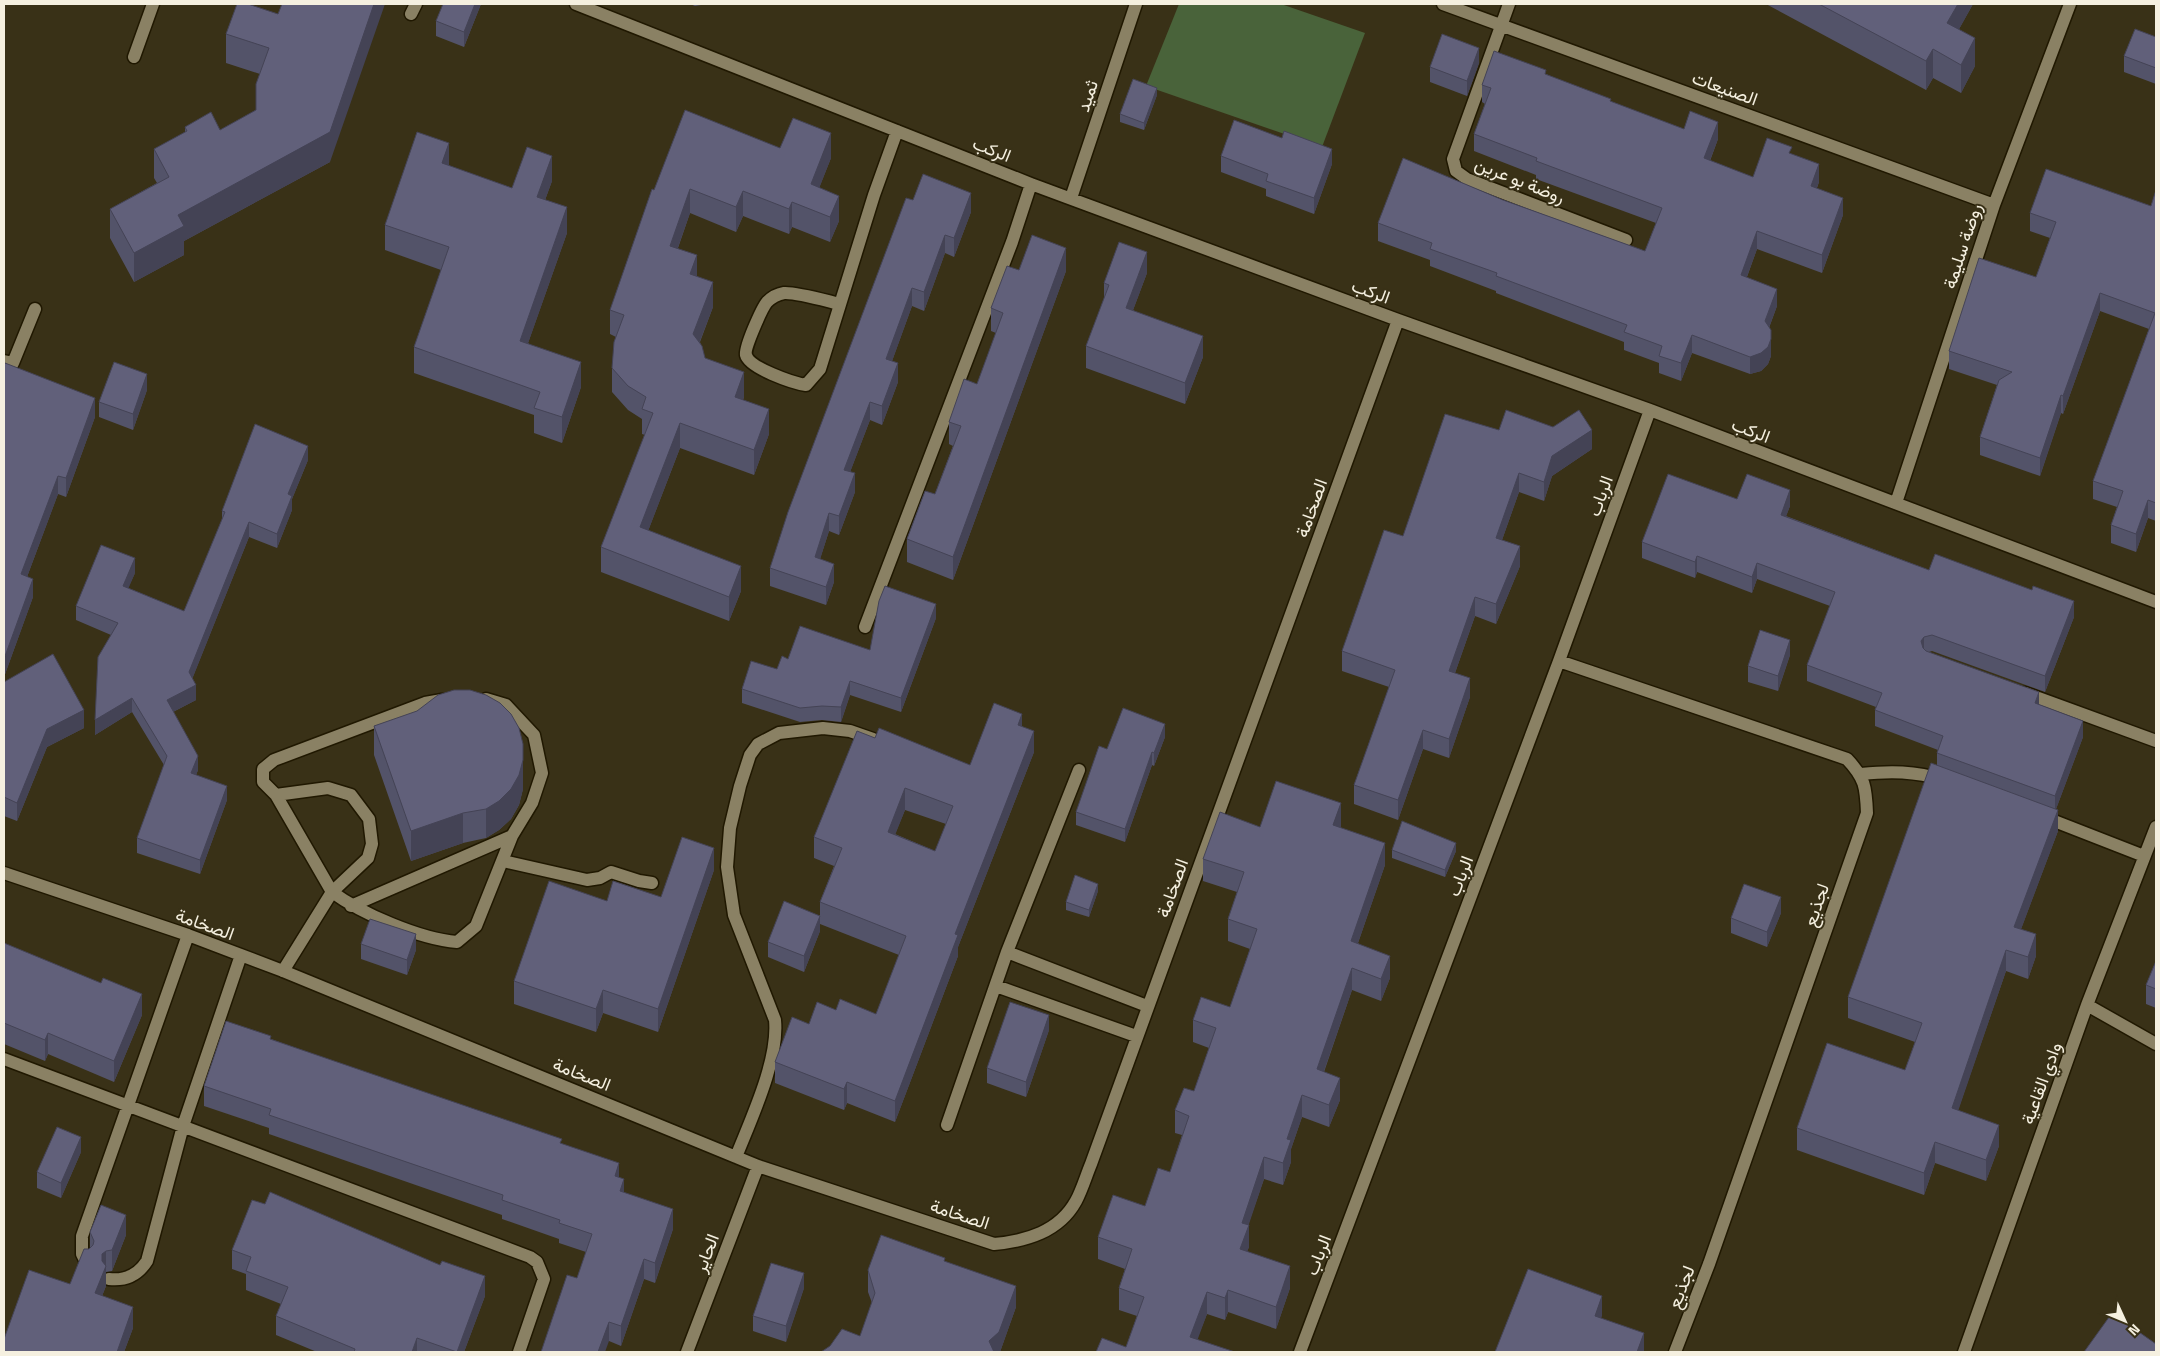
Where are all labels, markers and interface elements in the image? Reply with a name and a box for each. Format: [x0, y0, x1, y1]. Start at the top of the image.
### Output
street label: الصنيعات [1688, 64, 1762, 112]
street label: ثميد [1069, 77, 1105, 115]
street label: الركب [969, 129, 1015, 169]
street label: روضة بو عرين [1471, 150, 1569, 210]
street label: روضة سليمة [1936, 200, 1988, 292]
street label: الركب [1348, 272, 1394, 310]
street label: الركب [1728, 410, 1774, 450]
street label: الرباب [1580, 472, 1620, 520]
street label: الصخامة [1288, 475, 1334, 541]
street label: الرباب [1440, 852, 1480, 900]
street label: الصخامة [1149, 855, 1195, 921]
street label: لجذيع [1796, 880, 1836, 930]
street label: الصخامة [172, 901, 238, 947]
street label: وادي القاعية [2014, 1038, 2070, 1129]
street label: الصخامة [549, 1050, 615, 1098]
street label: الصخامة [927, 1192, 993, 1236]
street label: الحاير [686, 1230, 726, 1277]
street label: الرباب [1298, 1231, 1338, 1279]
street label: لجذيع [1660, 1261, 1702, 1313]
north arrow [2100, 1296, 2150, 1346]
text: N [2124, 1320, 2146, 1341]

